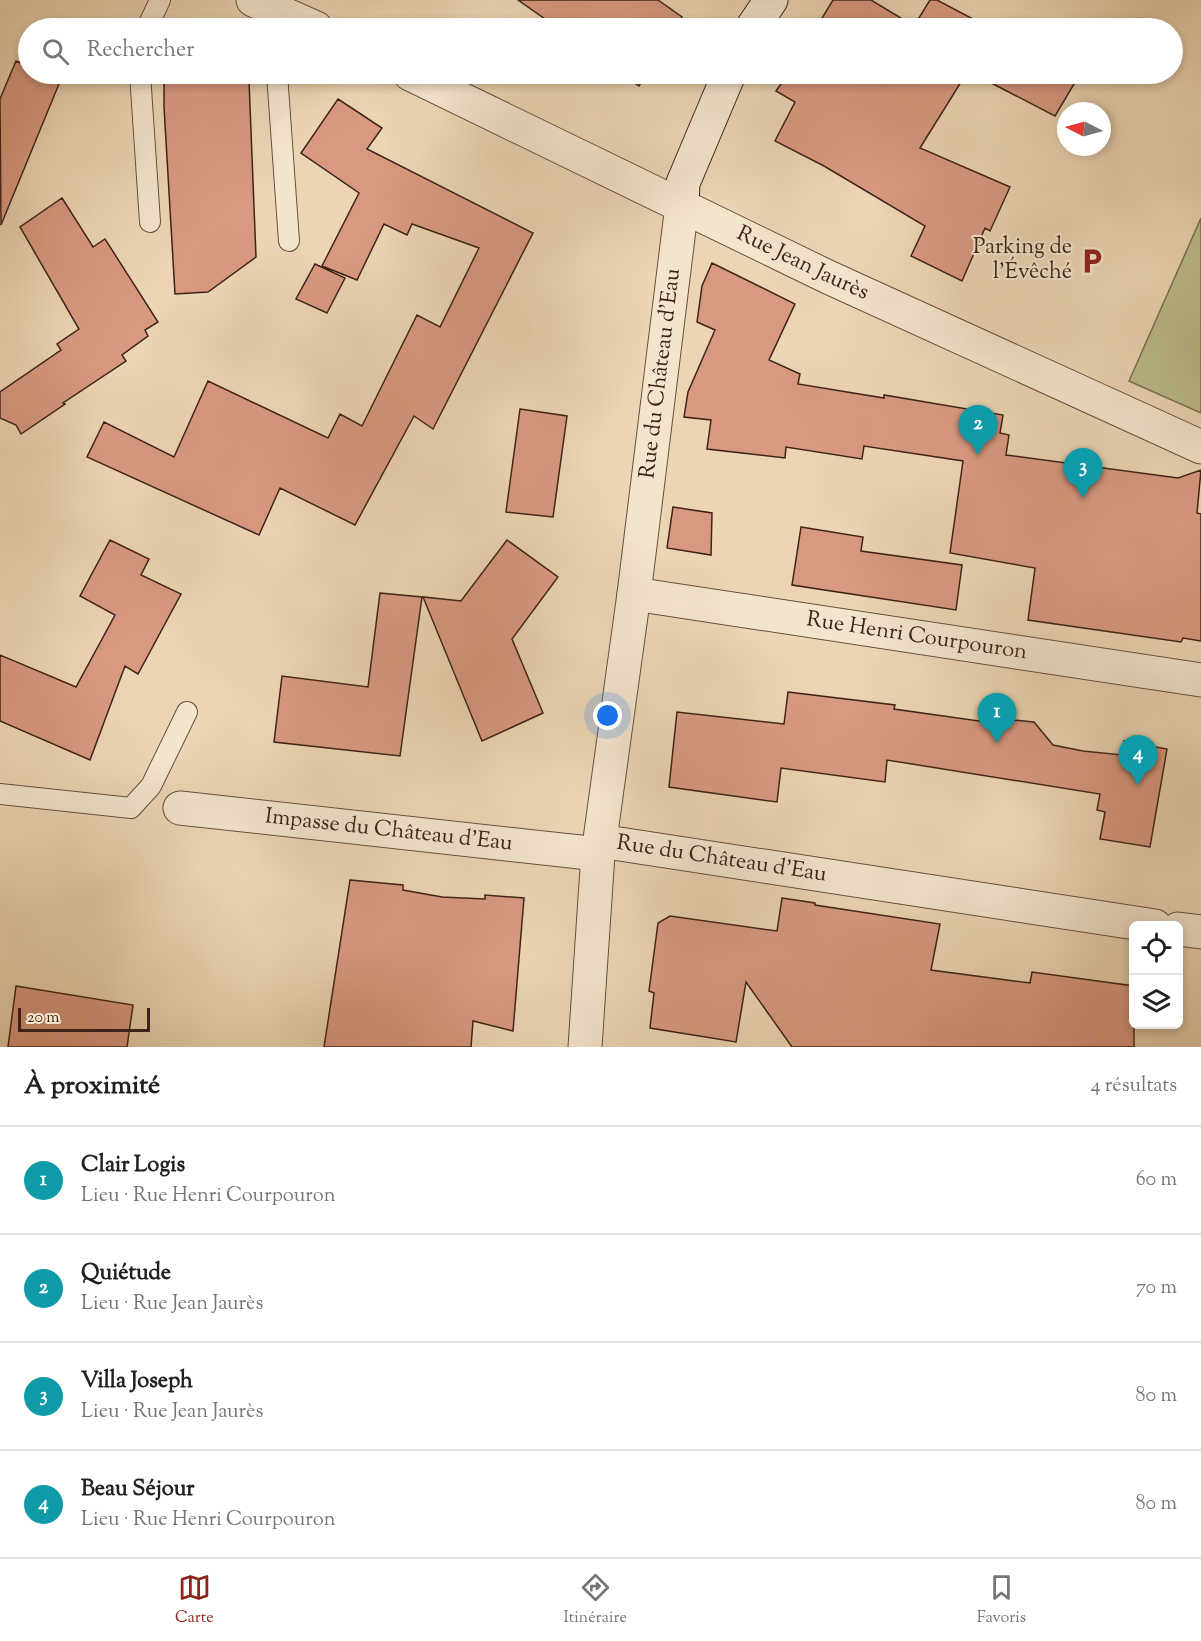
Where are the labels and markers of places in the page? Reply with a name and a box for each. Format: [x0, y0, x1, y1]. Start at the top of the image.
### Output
place label: Parking de l'Évêché [973, 232, 1072, 289]
parking icon: Parking de l'Évêché [1077, 246, 1107, 276]
pin: 2 [958, 406, 998, 455]
pin: 3 [1064, 448, 1102, 498]
pin: 1 [978, 694, 1016, 743]
pin: 4 [1118, 736, 1158, 785]

